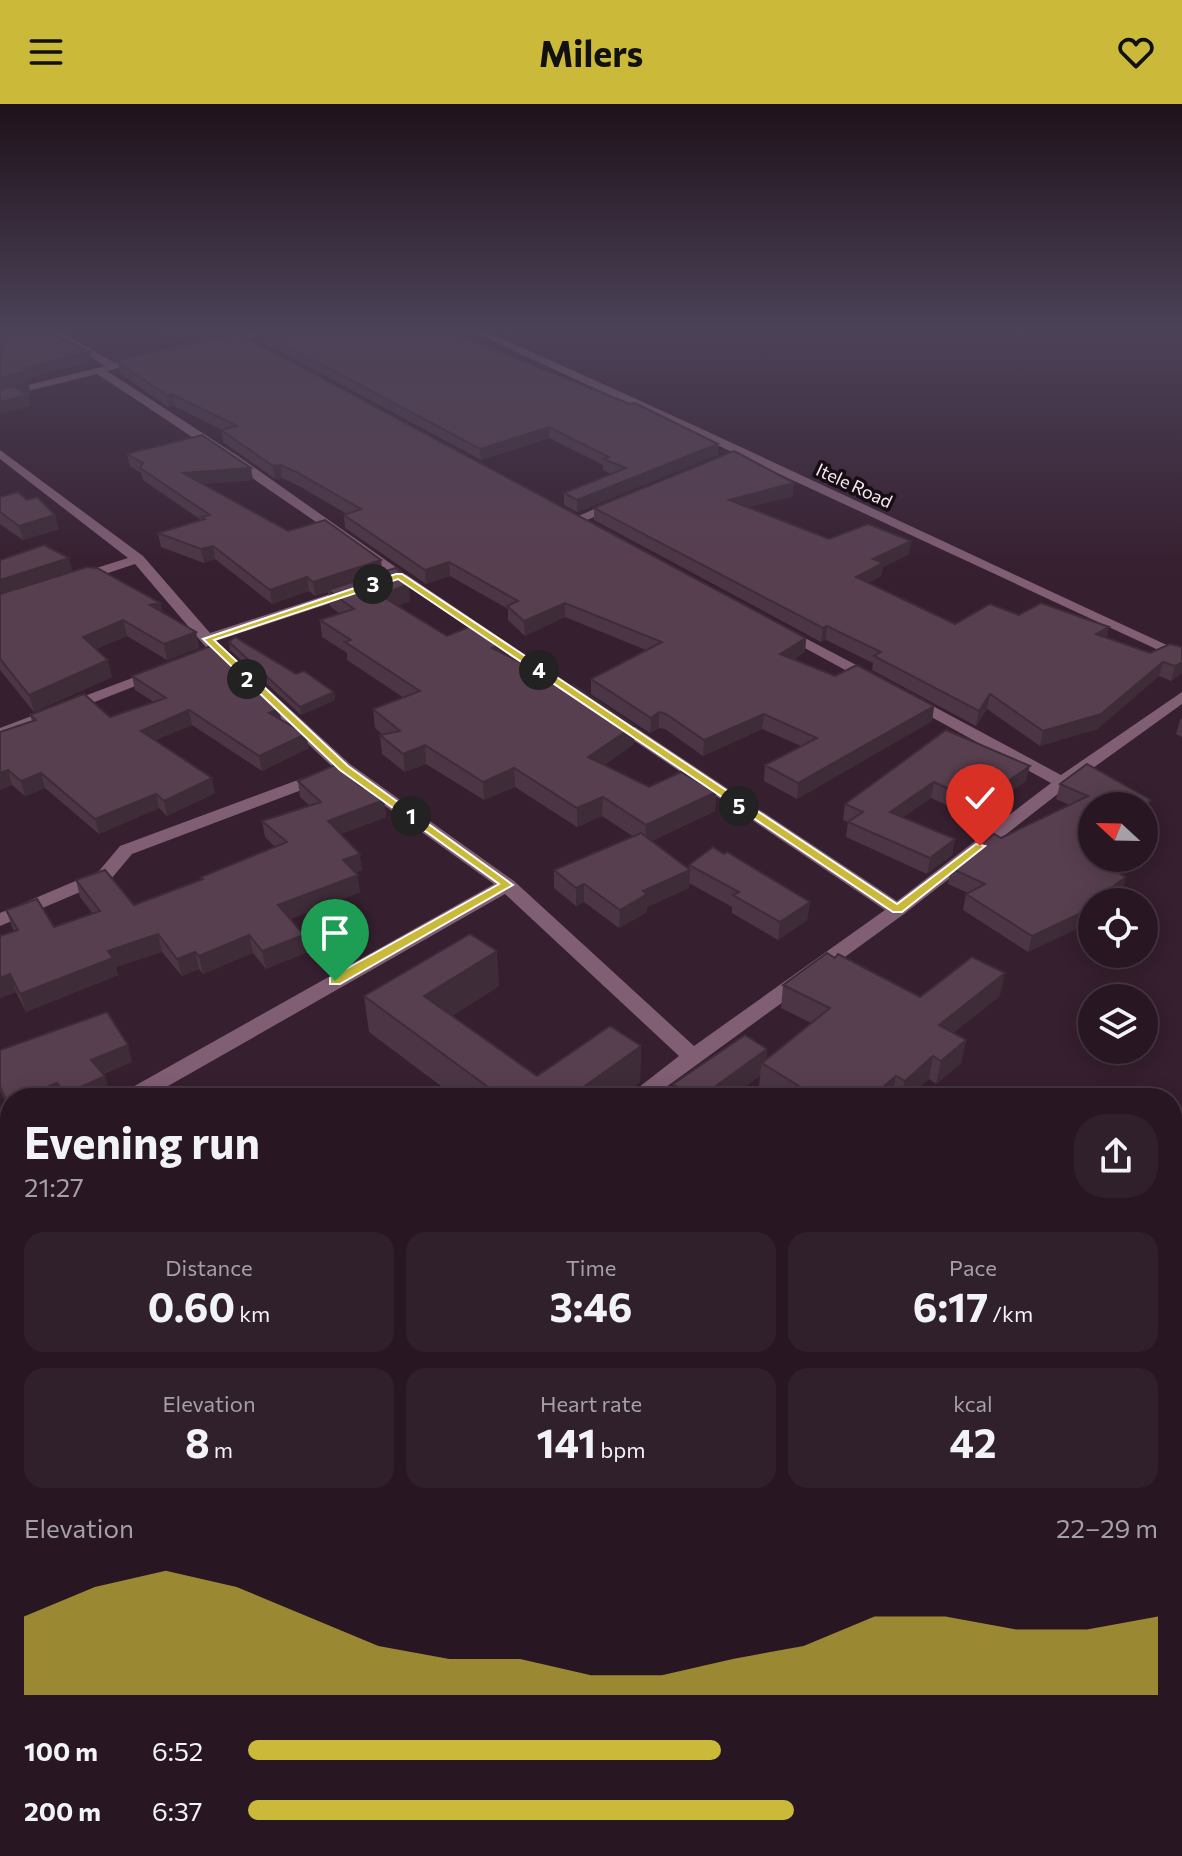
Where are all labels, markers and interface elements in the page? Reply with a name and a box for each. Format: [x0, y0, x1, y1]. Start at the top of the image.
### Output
icon: menu [24, 30, 68, 74]
text: Milers [539, 30, 643, 74]
icon: heart [1114, 30, 1158, 74]
street label: Itele Road [813, 458, 896, 512]
pin: 3 [353, 564, 393, 604]
text: 3 [367, 570, 379, 597]
pin: 4 [519, 650, 559, 690]
text: 4 [532, 656, 546, 683]
pin: 2 [227, 659, 267, 699]
text: 2 [241, 665, 253, 692]
pin [946, 764, 1014, 846]
icon: check [958, 776, 1002, 820]
pin: 5 [719, 786, 759, 826]
text: 5 [733, 792, 745, 819]
north arrow [1078, 792, 1158, 872]
map controls [1078, 792, 1158, 1064]
pin: 1 [391, 796, 431, 836]
text: 1 [406, 802, 416, 829]
button: locate [1078, 888, 1158, 968]
pin [301, 899, 369, 981]
icon: arrive [313, 911, 357, 955]
button: layers [1078, 984, 1158, 1064]
text: Evening run [24, 1114, 260, 1168]
button: share [1074, 1114, 1158, 1198]
text: 21:27 [24, 1171, 84, 1202]
text: Distance [165, 1254, 253, 1281]
text: Time [566, 1254, 616, 1281]
text: Pace [949, 1254, 997, 1281]
text: 0.60 [148, 1281, 235, 1330]
text: 3:46 [549, 1281, 633, 1330]
text: 6:17 [913, 1281, 988, 1330]
text: km [235, 1300, 270, 1327]
text: /km [988, 1300, 1033, 1327]
text: Elevation [163, 1390, 255, 1417]
text: Heart rate [540, 1390, 642, 1417]
text: kcal [953, 1390, 993, 1417]
text: 8 [185, 1417, 210, 1466]
text: 141 [537, 1417, 596, 1466]
text: 42 [950, 1417, 997, 1466]
text: m [210, 1436, 233, 1463]
text: bpm [596, 1436, 645, 1463]
text: Elevation [24, 1512, 134, 1543]
text: 22–29 m [1056, 1512, 1158, 1543]
text: 100 m [24, 1735, 98, 1766]
text: 6:52 [152, 1735, 203, 1766]
text: 200 m [24, 1795, 101, 1826]
text: 6:37 [152, 1795, 202, 1826]

